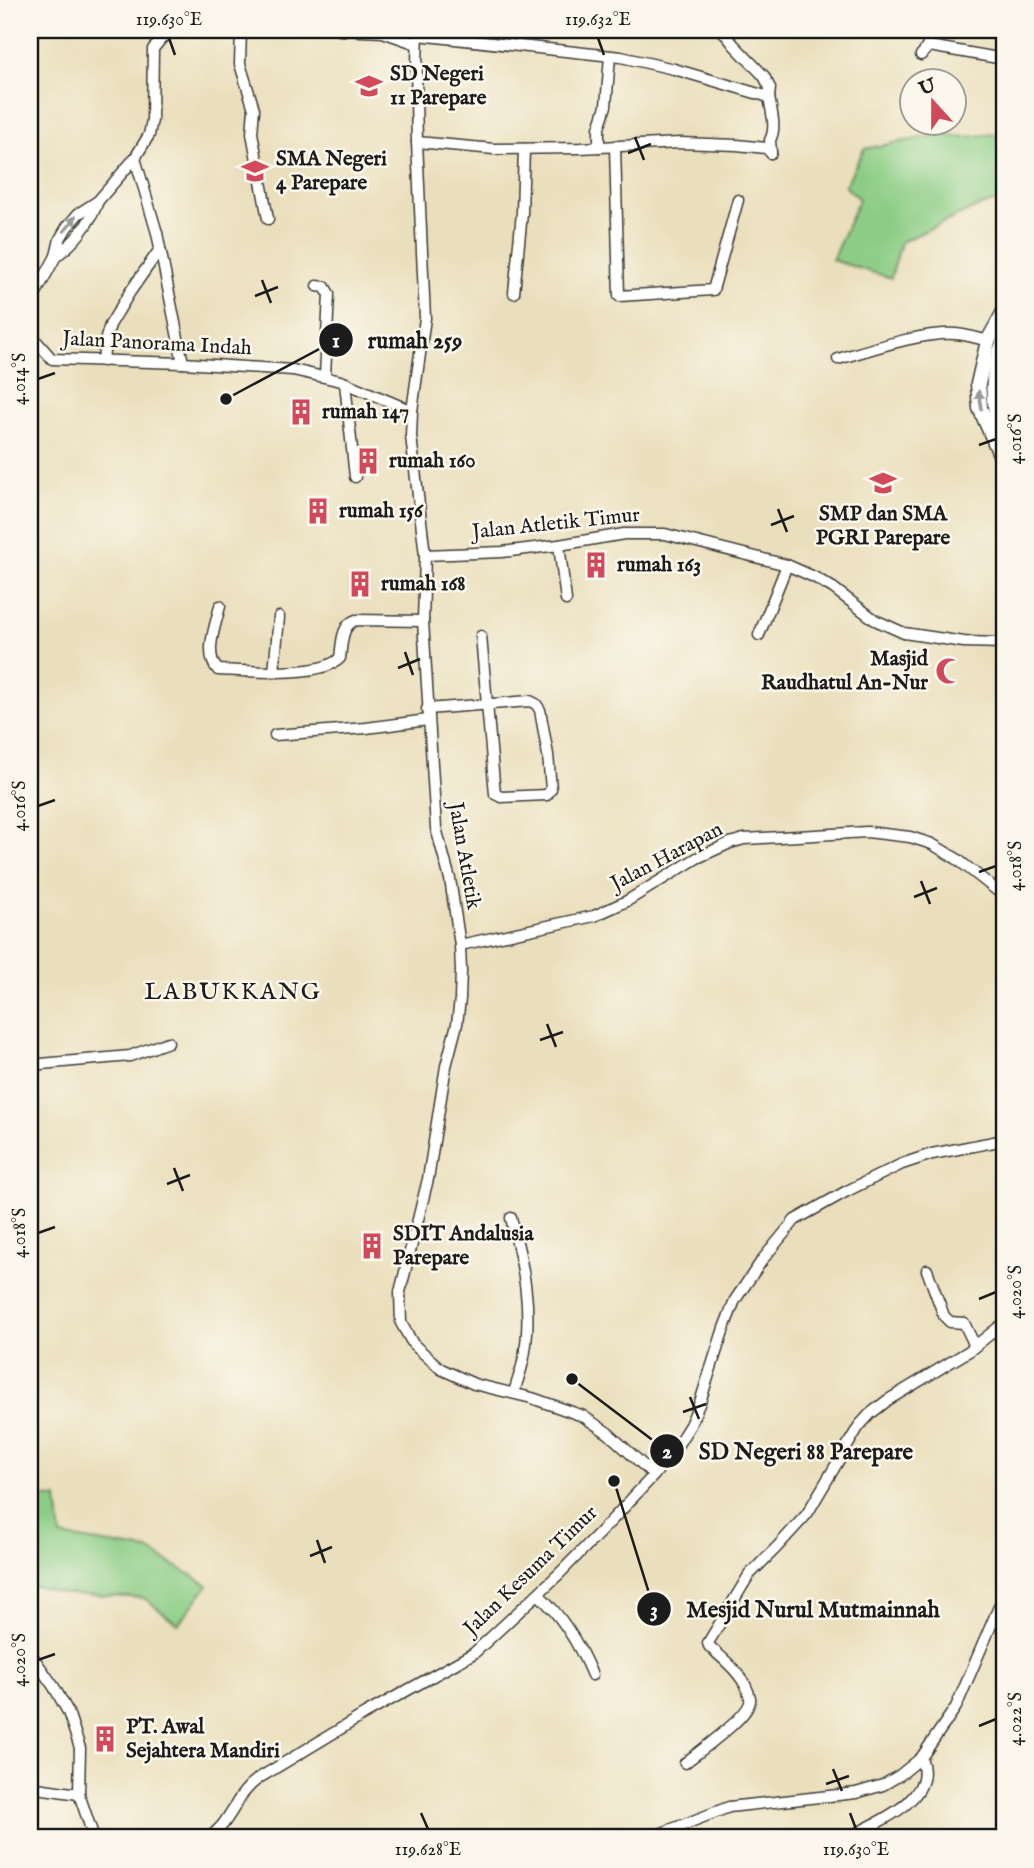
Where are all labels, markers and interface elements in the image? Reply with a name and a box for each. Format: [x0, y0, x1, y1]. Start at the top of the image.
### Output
text: 119.630°E [136, 9, 202, 32]
text: 119.632°E [565, 9, 631, 32]
place label: SD Negeri 11 Parepare [390, 61, 487, 112]
north arrow [898, 66, 968, 136]
school or university icon: SD Negeri 11 Parepare [354, 71, 384, 101]
text: U [915, 74, 940, 102]
place label: SMA Negeri 4 Parepare [276, 146, 387, 197]
school or university icon: SMA Negeri 4 Parepare [240, 156, 270, 186]
one-way arrow [63, 215, 77, 233]
callout: rumah 259 [319, 318, 476, 362]
street label: Jalan Panorama Indah [60, 325, 252, 362]
text: rumah 259 [368, 327, 462, 356]
text: 1 [332, 328, 340, 355]
text: 4.014°S [9, 353, 32, 405]
one-way arrow [974, 389, 985, 411]
building icon: rumah 147 [286, 397, 316, 427]
place label: rumah 147 [322, 399, 409, 426]
text: 4.016°S [1005, 413, 1028, 465]
building icon: rumah 160 [353, 446, 383, 476]
place label: rumah 160 [389, 448, 476, 475]
school or university icon: SMP dan SMA PGRI Parepare [868, 468, 898, 498]
building icon: rumah 156 [303, 496, 333, 526]
place label: rumah 156 [339, 498, 424, 525]
place label: SMP dan SMA PGRI Parepare [816, 501, 951, 552]
street label: Jalan Atletik Timur [469, 502, 642, 546]
building icon: rumah 163 [581, 550, 611, 580]
place label: rumah 163 [617, 552, 701, 579]
building icon: rumah 168 [345, 569, 375, 599]
place label: rumah 168 [381, 571, 466, 598]
place label: Masjid Raudhatul An-Nur [761, 646, 929, 697]
mosque icon: Masjid Raudhatul An-Nur [934, 656, 964, 686]
text: 4.016°S [9, 780, 32, 832]
street label: Jalan Atletik [441, 798, 487, 912]
street label: Jalan Harapan [604, 816, 728, 899]
text: 4.018°S [1005, 841, 1028, 891]
district label: LABUKKANG [144, 977, 322, 1008]
text: 4.018°S [9, 1208, 32, 1258]
place label: SDIT Andalusia Parepare [393, 1221, 534, 1272]
building icon: SDIT Andalusia Parepare [357, 1231, 387, 1261]
text: 4.020°S [1005, 1265, 1028, 1319]
callout: SD Negeri 88 Parepare [650, 1429, 927, 1473]
text: SD Negeri 88 Parepare [699, 1438, 914, 1467]
text: 2 [662, 1439, 672, 1466]
street label: Jalan Kesuma Timur [457, 1500, 604, 1643]
callout: Mesjid Nurul Mutmainnah [637, 1587, 953, 1631]
text: Mesjid Nurul Mutmainnah [686, 1596, 941, 1625]
text: 3 [650, 1597, 658, 1624]
text: 4.020°S [9, 1633, 32, 1687]
text: 4.022°S [1005, 1692, 1028, 1746]
place label: PT. Awal Sejahtera Mandiri [126, 1714, 280, 1765]
building icon: PT. Awal Sejahtera Mandiri [90, 1724, 120, 1754]
text: 119.628°E [395, 1839, 461, 1862]
text: 119.630°E [823, 1839, 889, 1862]

